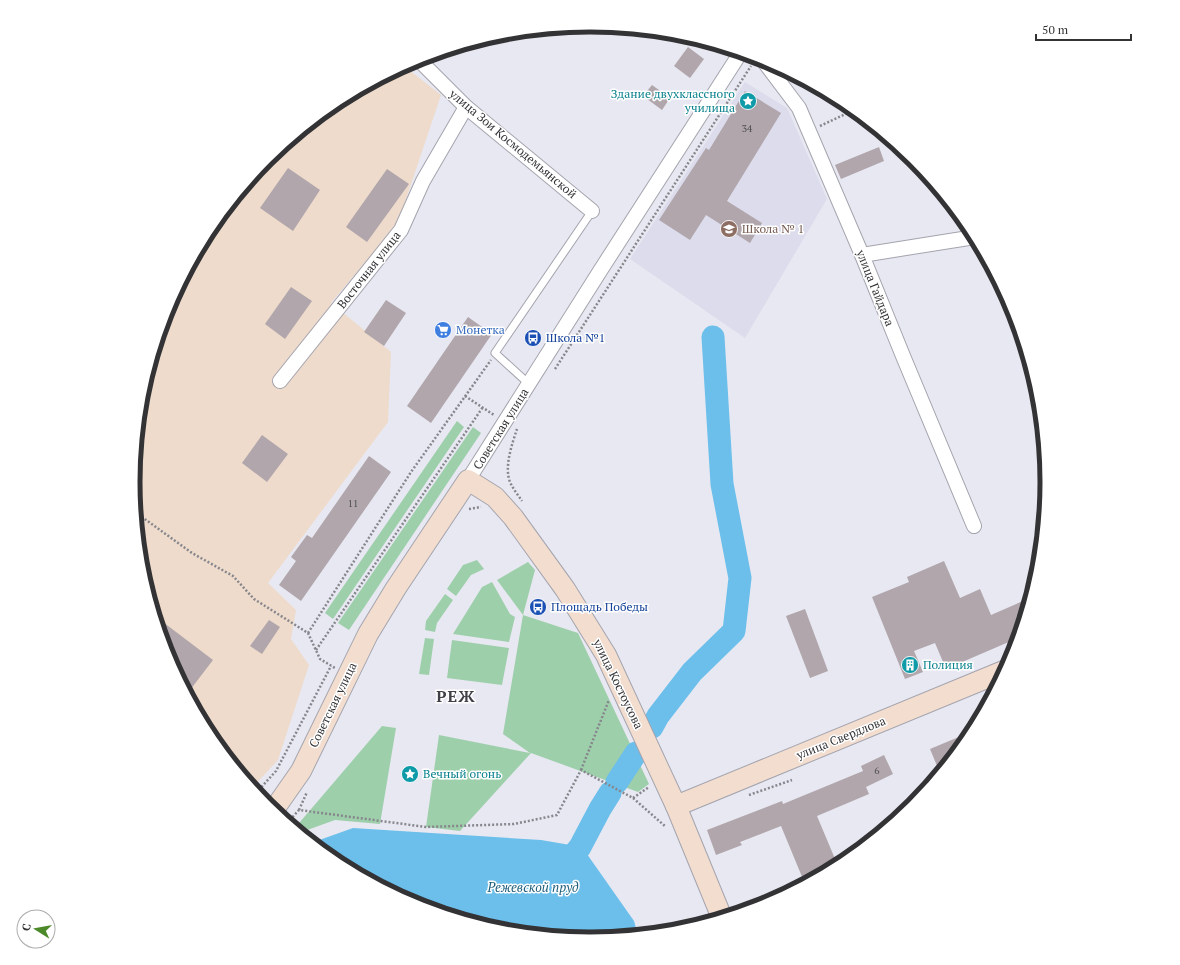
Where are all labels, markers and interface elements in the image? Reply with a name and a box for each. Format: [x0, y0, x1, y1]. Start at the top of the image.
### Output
scale bar [1036, 16, 1131, 42]
text: 50 m [1042, 22, 1069, 37]
street label: улица Зои Космодемьянской [446, 85, 580, 201]
place label: Здание двухклассного училища [611, 86, 735, 115]
place icon: Здание двухклассного училища [738, 91, 758, 111]
house number: 34 [742, 122, 753, 135]
school or university icon: Школа № 1 [719, 219, 739, 239]
place label: Школа № 1 [742, 221, 804, 236]
street label: Восточная улица [334, 228, 404, 311]
street label: улица Гайдара [853, 247, 898, 328]
supermarket icon: Монетка [433, 320, 453, 340]
place label: Монетка [456, 322, 505, 337]
bus stop icon: Школа №1 [523, 328, 543, 348]
place label: Школа №1 [546, 330, 605, 345]
street label: Советская улица [470, 385, 532, 472]
house number: 11 [348, 497, 358, 510]
bus stop icon: Площадь Победы [528, 597, 548, 617]
place label: Площадь Победы [551, 599, 648, 614]
street label: улица Костоусова [590, 636, 647, 731]
building icon: Полиция [900, 655, 920, 675]
place label: Полиция [923, 657, 973, 672]
street label: Советская улица [305, 660, 360, 750]
district label: РЕЖ [436, 685, 476, 707]
street label: улица Свердлова [793, 713, 888, 763]
place icon: Вечный огонь [400, 764, 420, 784]
house number: 6 [874, 764, 880, 777]
place label: Вечный огонь [423, 766, 501, 781]
water label: Режевской пруд [486, 878, 579, 896]
north arrow [16, 909, 56, 949]
text: С [19, 922, 34, 932]

